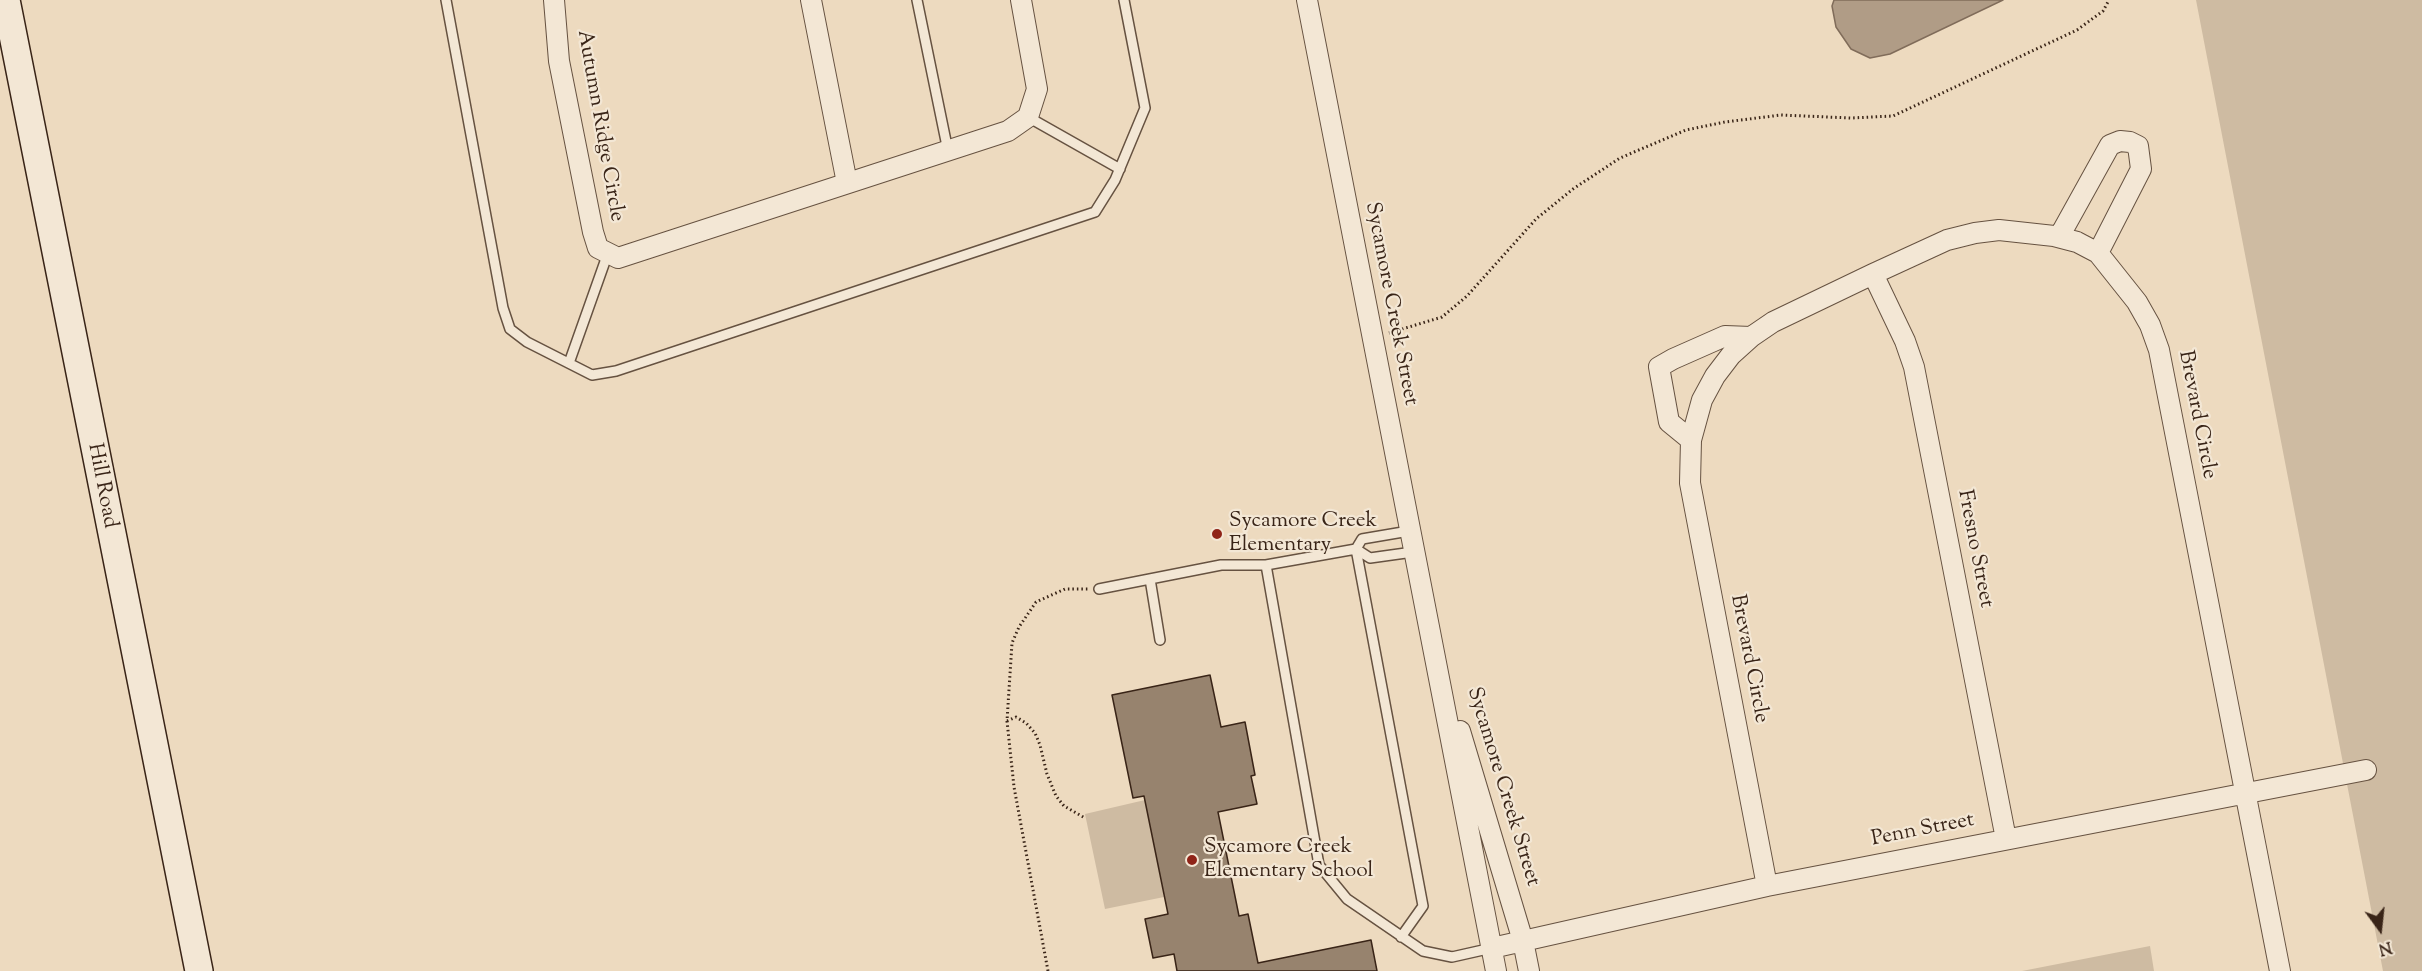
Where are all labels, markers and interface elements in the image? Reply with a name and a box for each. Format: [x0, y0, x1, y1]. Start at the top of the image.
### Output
street label: Autumn Ridge Circle [570, 28, 628, 224]
street label: Sycamore Creek Street [1358, 200, 1422, 408]
street label: Brevard Circle [2171, 349, 2221, 481]
street label: Hill Road [80, 441, 122, 531]
street label: Fresno Street [1950, 488, 1998, 610]
place label: Sycamore Creek Elementary [1229, 509, 1377, 559]
marker: Sycamore Creek Elementary [1210, 527, 1224, 541]
street label: Brevard Circle [1723, 593, 1773, 725]
street label: Sycamore Creek Street [1460, 685, 1544, 889]
street label: Penn Street [1869, 809, 1977, 853]
place label: Sycamore Creek Elementary School [1204, 835, 1373, 885]
marker: Sycamore Creek Elementary School [1185, 853, 1199, 867]
north arrow [2350, 899, 2410, 959]
text: N [2376, 934, 2394, 960]

